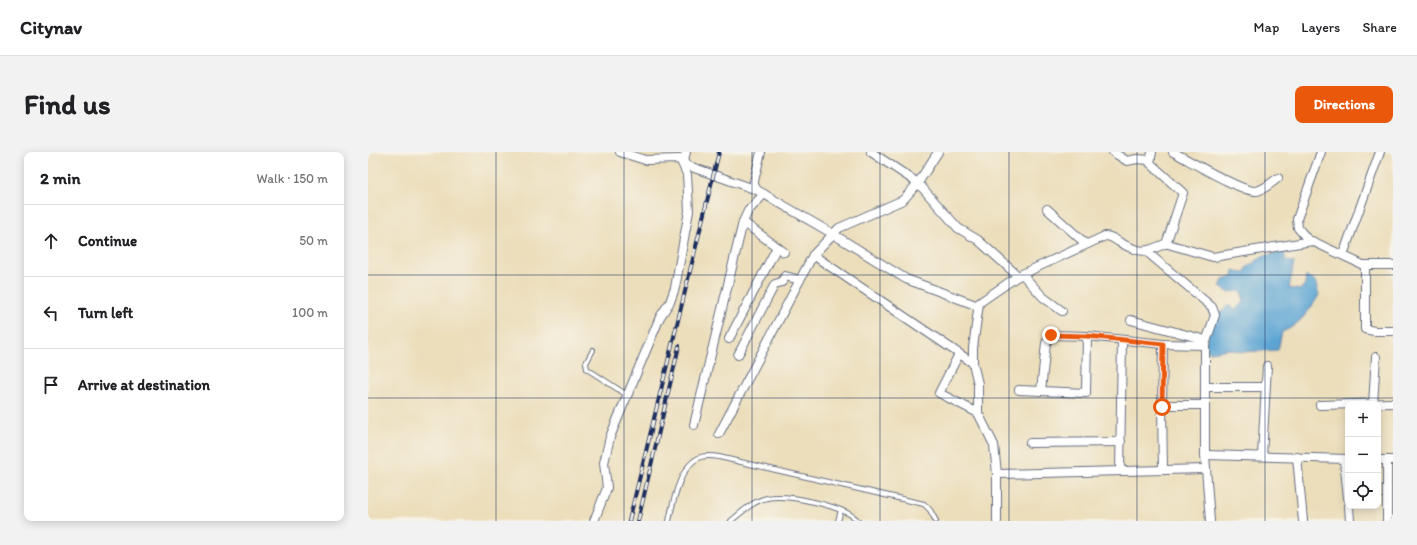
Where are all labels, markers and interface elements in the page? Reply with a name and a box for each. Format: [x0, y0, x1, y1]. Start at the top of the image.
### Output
text: Citynav [20, 16, 82, 39]
text: Map [1254, 19, 1279, 36]
text: Layers [1301, 19, 1340, 36]
text: Share [1362, 19, 1397, 36]
button: Directions [1295, 86, 1393, 123]
text: Find us [24, 87, 111, 121]
text: 2 min [40, 168, 80, 188]
text: Walk · 150 m [257, 171, 328, 186]
icon: ahead [40, 230, 62, 252]
text: Continue [78, 232, 137, 250]
text: 50 m [299, 233, 328, 248]
icon: left [40, 302, 62, 324]
text: Turn left [78, 304, 133, 322]
text: 100 m [292, 305, 328, 320]
route end [1042, 326, 1060, 344]
icon: arrive [40, 374, 62, 396]
text: Arrive at destination [78, 376, 210, 394]
route start [1153, 398, 1171, 416]
map controls [1345, 401, 1381, 509]
button: + [1345, 401, 1381, 437]
button: − [1345, 437, 1381, 473]
button: locate [1345, 473, 1381, 509]

